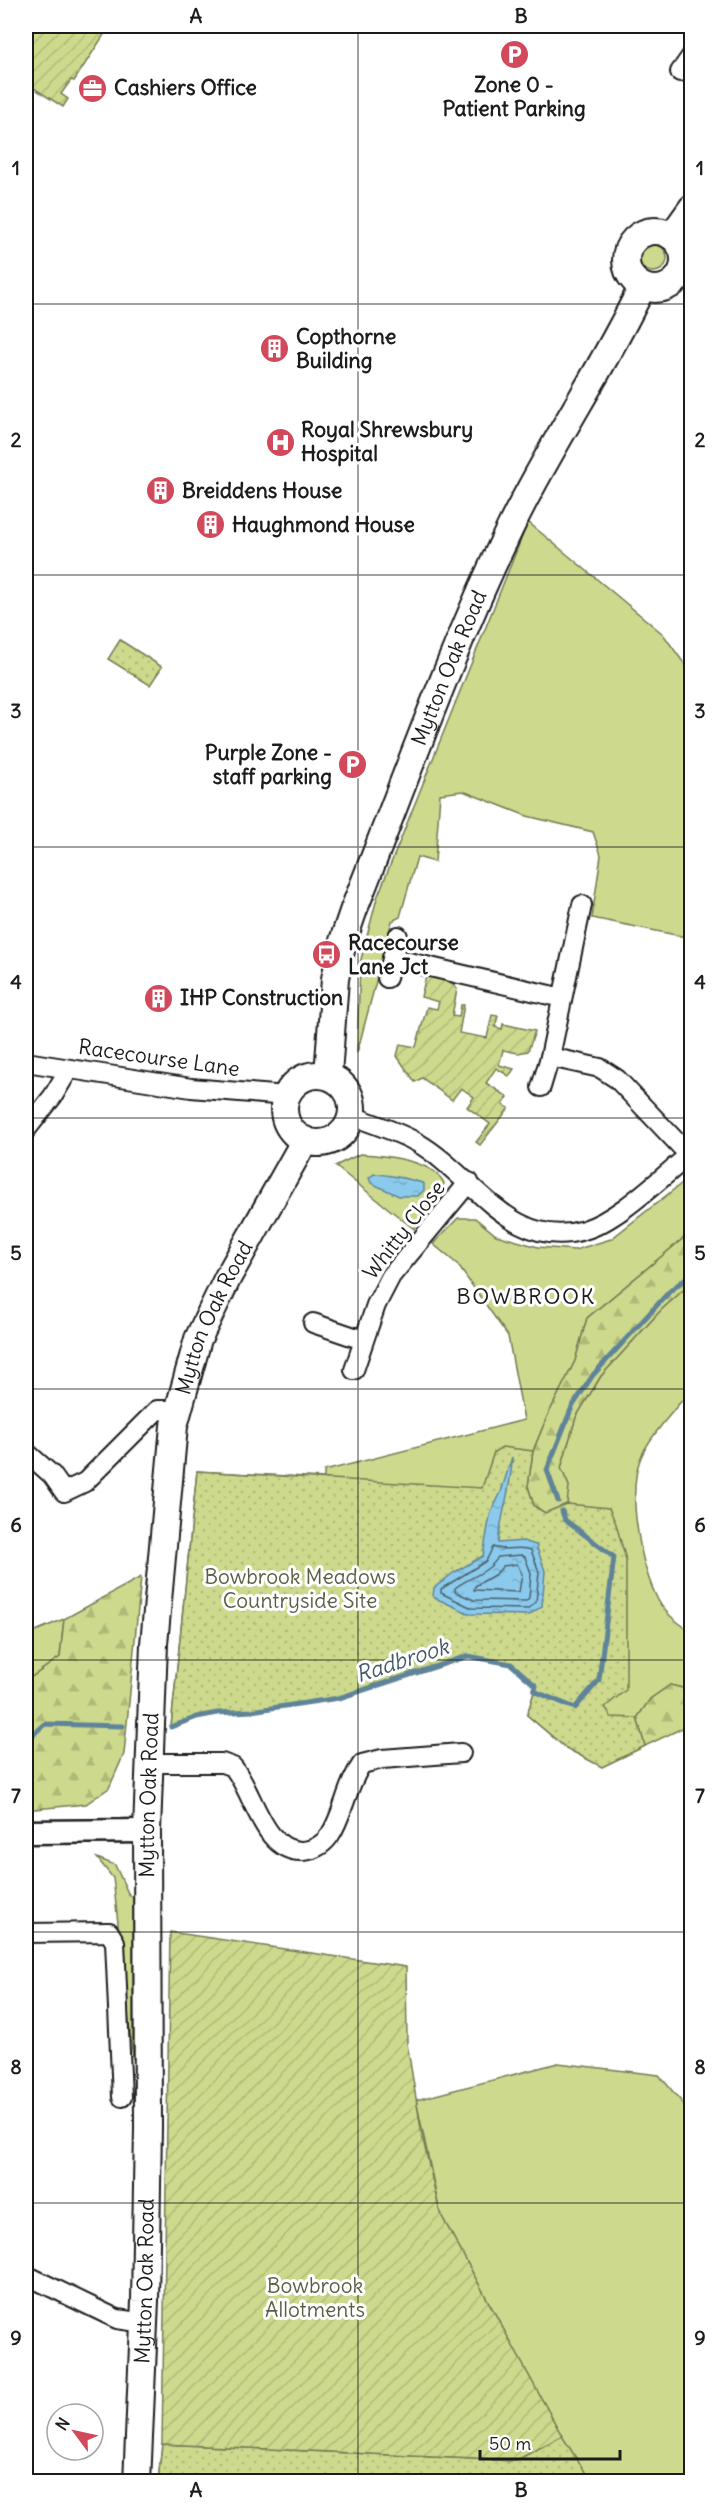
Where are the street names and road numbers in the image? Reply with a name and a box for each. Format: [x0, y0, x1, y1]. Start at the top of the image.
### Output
street label: Mytton Oak Road [405, 586, 493, 749]
street label: Racecourse Lane [77, 1033, 241, 1082]
street label: Whitty Close [357, 1175, 451, 1285]
street label: Mytton Oak Road [169, 1236, 259, 1398]
street label: Mytton Oak Road [133, 1712, 164, 1878]
street label: Mytton Oak Road [128, 2198, 160, 2364]

